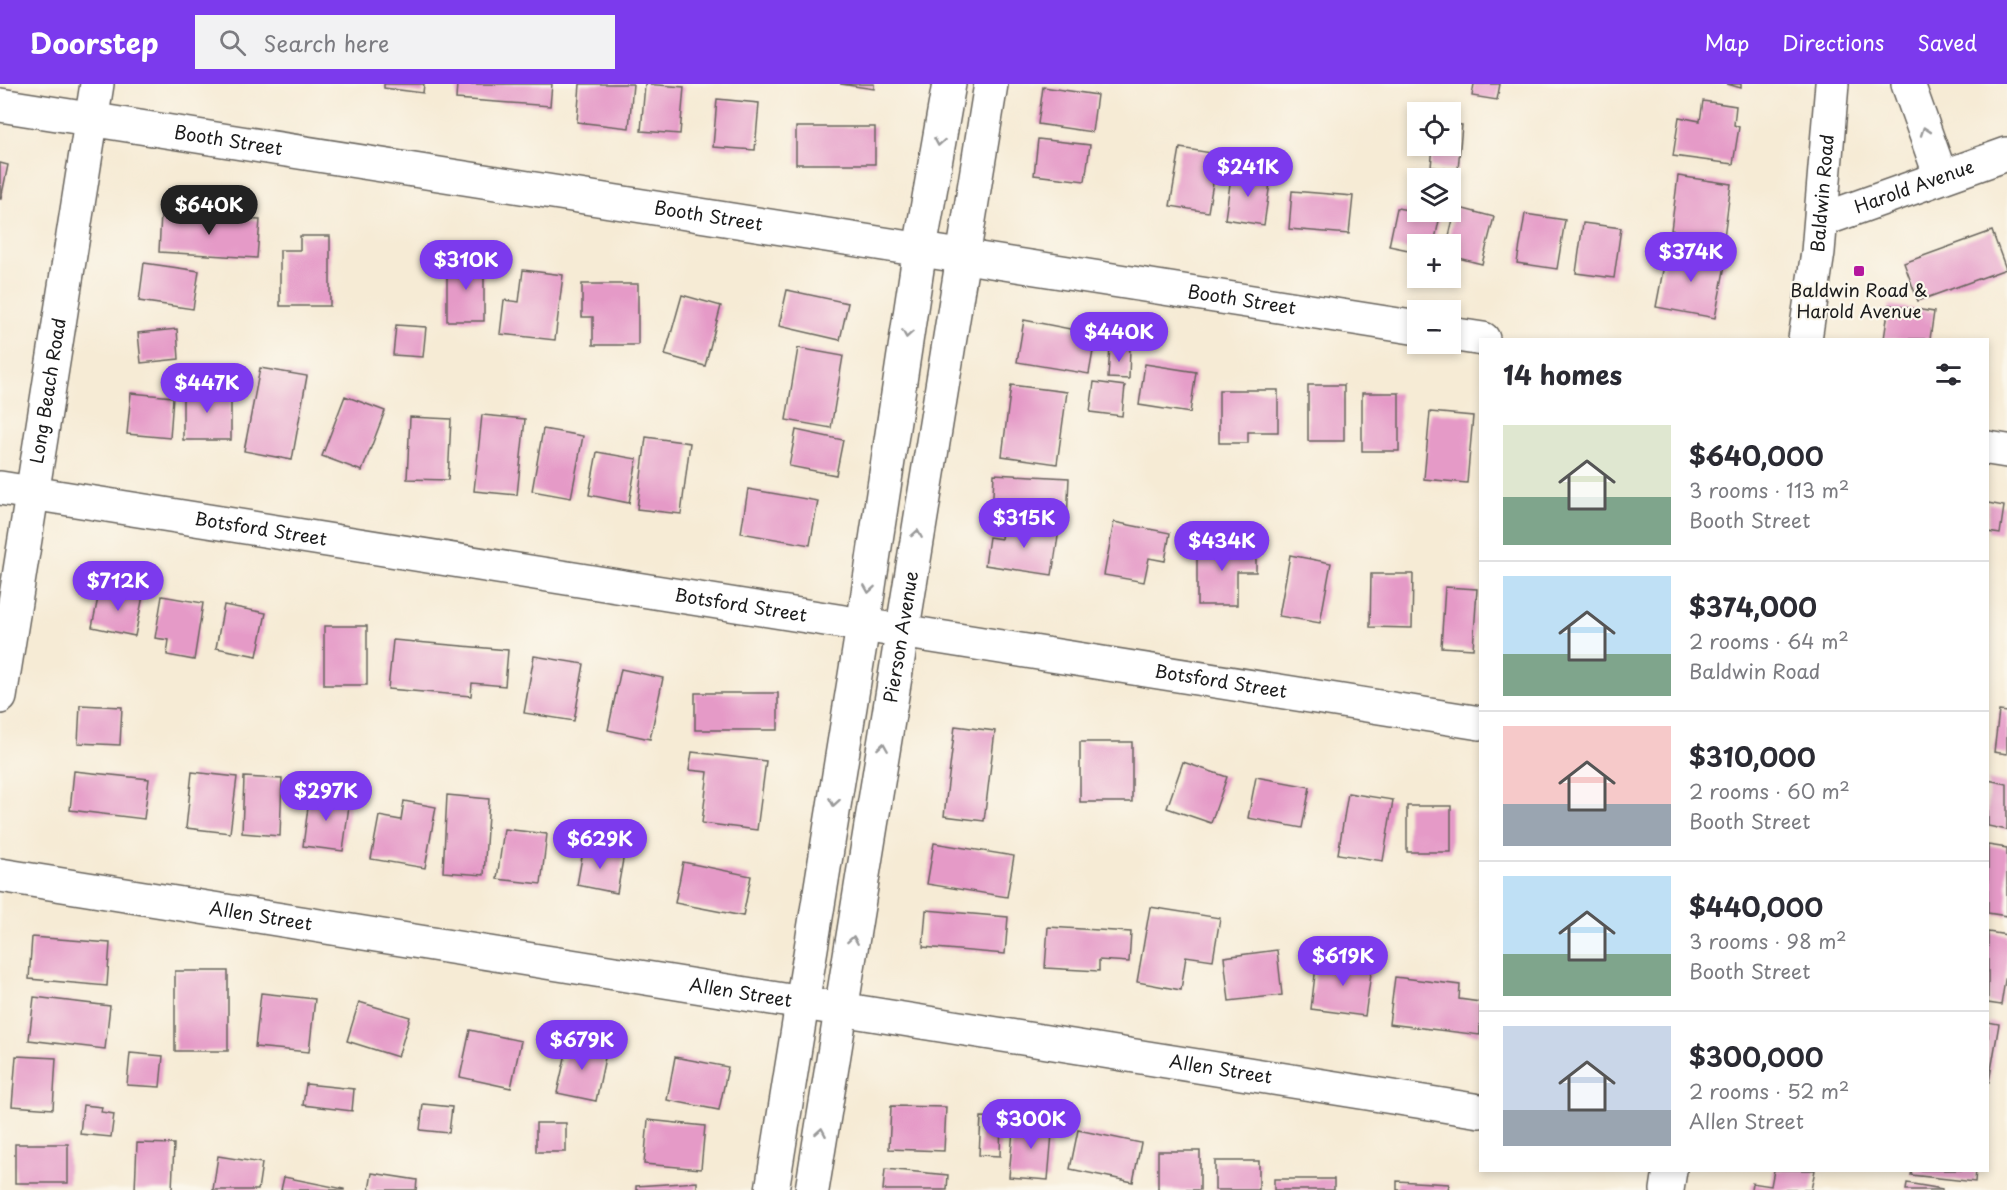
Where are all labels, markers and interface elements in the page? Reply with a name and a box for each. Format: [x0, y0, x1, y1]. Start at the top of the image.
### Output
search box [195, 15, 615, 69]
text: Doorstep [30, 21, 159, 64]
icon: search [216, 26, 249, 59]
text: Search here [264, 26, 389, 59]
text: Map [1704, 26, 1749, 58]
text: Directions [1782, 26, 1884, 58]
text: Saved [1917, 26, 1977, 58]
map controls [1407, 102, 1461, 354]
button: locate [1407, 102, 1461, 156]
street label: Booth Street [172, 118, 285, 161]
one-way arrow [1919, 126, 1932, 137]
street label: Baldwin Road [1803, 133, 1840, 253]
one-way arrow [933, 136, 946, 146]
pin: $241K [1206, 147, 1290, 198]
text: $241K [1217, 151, 1279, 181]
street label: Harold Avenue [1850, 152, 1977, 219]
button: layers [1407, 168, 1461, 222]
pin: $640K [167, 185, 251, 236]
text: $640K [175, 189, 243, 219]
street label: Booth Street [652, 193, 765, 237]
pin: $374K [1649, 232, 1733, 283]
button: + [1407, 234, 1461, 288]
text: $374K [1659, 236, 1723, 266]
pin: $310K [424, 240, 508, 291]
text: $310K [434, 244, 498, 274]
marker: Baldwin Road & Harold Avenue [1852, 264, 1866, 278]
place label: Baldwin Road & Harold Avenue [1790, 276, 1928, 324]
street label: Booth Street [1186, 277, 1298, 321]
button: − [1407, 300, 1461, 354]
pin: $440K [1077, 312, 1161, 363]
street label: Long Beach Road [22, 316, 72, 465]
text: $440K [1084, 316, 1154, 346]
one-way arrow [902, 329, 914, 339]
text: 14 homes [1503, 355, 1622, 394]
icon: filters [1932, 358, 1965, 391]
pin: $447K [165, 363, 249, 414]
text: $447K [175, 367, 239, 397]
text: $640,000 [1689, 436, 1824, 475]
icon: home [1551, 449, 1623, 521]
text: 3 rooms · 113 m² [1689, 475, 1849, 505]
pin: $315K [982, 498, 1066, 549]
text: $315K [993, 502, 1055, 532]
street label: Botsford Street [193, 504, 329, 552]
text: Booth Street [1689, 505, 1810, 535]
pin: $434K [1180, 521, 1264, 572]
text: $434K [1188, 525, 1256, 555]
one-way arrow [910, 529, 923, 539]
pin: $712K [76, 561, 160, 612]
text: $712K [87, 565, 149, 595]
street label: Pierson Avenue [876, 569, 924, 705]
street label: Botsford Street [673, 580, 809, 628]
one-way arrow [863, 585, 875, 594]
text: $374,000 [1689, 587, 1817, 626]
icon: home [1551, 600, 1623, 672]
text: 2 rooms · 64 m² [1689, 626, 1849, 656]
text: Baldwin Road [1689, 656, 1821, 686]
street label: Botsford Street [1153, 657, 1289, 704]
text: $310,000 [1689, 737, 1816, 776]
one-way arrow [876, 743, 889, 753]
icon: home [1551, 750, 1623, 822]
pin: $297K [284, 771, 368, 822]
text: $297K [294, 775, 358, 805]
text: 2 rooms · 60 m² [1689, 776, 1850, 806]
one-way arrow [828, 797, 841, 807]
text: Booth Street [1689, 806, 1810, 836]
pin: $629K [558, 819, 642, 870]
text: $629K [567, 823, 633, 853]
text: $440,000 [1689, 887, 1823, 926]
street label: Allen Street [208, 894, 314, 937]
icon: home [1551, 900, 1623, 972]
text: 3 rooms · 98 m² [1689, 926, 1847, 956]
one-way arrow [846, 935, 859, 945]
pin: $619K [1301, 936, 1385, 987]
text: $619K [1312, 940, 1374, 970]
text: Booth Street [1689, 956, 1810, 986]
street label: Allen Street [688, 970, 794, 1013]
pin: $679K [540, 1020, 624, 1071]
text: $679K [550, 1024, 614, 1054]
text: $300,000 [1689, 1037, 1824, 1076]
street label: Allen Street [1168, 1047, 1274, 1090]
icon: home [1551, 1050, 1623, 1122]
text: 2 rooms · 52 m² [1689, 1076, 1849, 1106]
pin: $300K [989, 1099, 1073, 1150]
text: $300K [996, 1103, 1066, 1133]
text: Allen Street [1689, 1106, 1804, 1136]
one-way arrow [815, 1128, 827, 1137]

